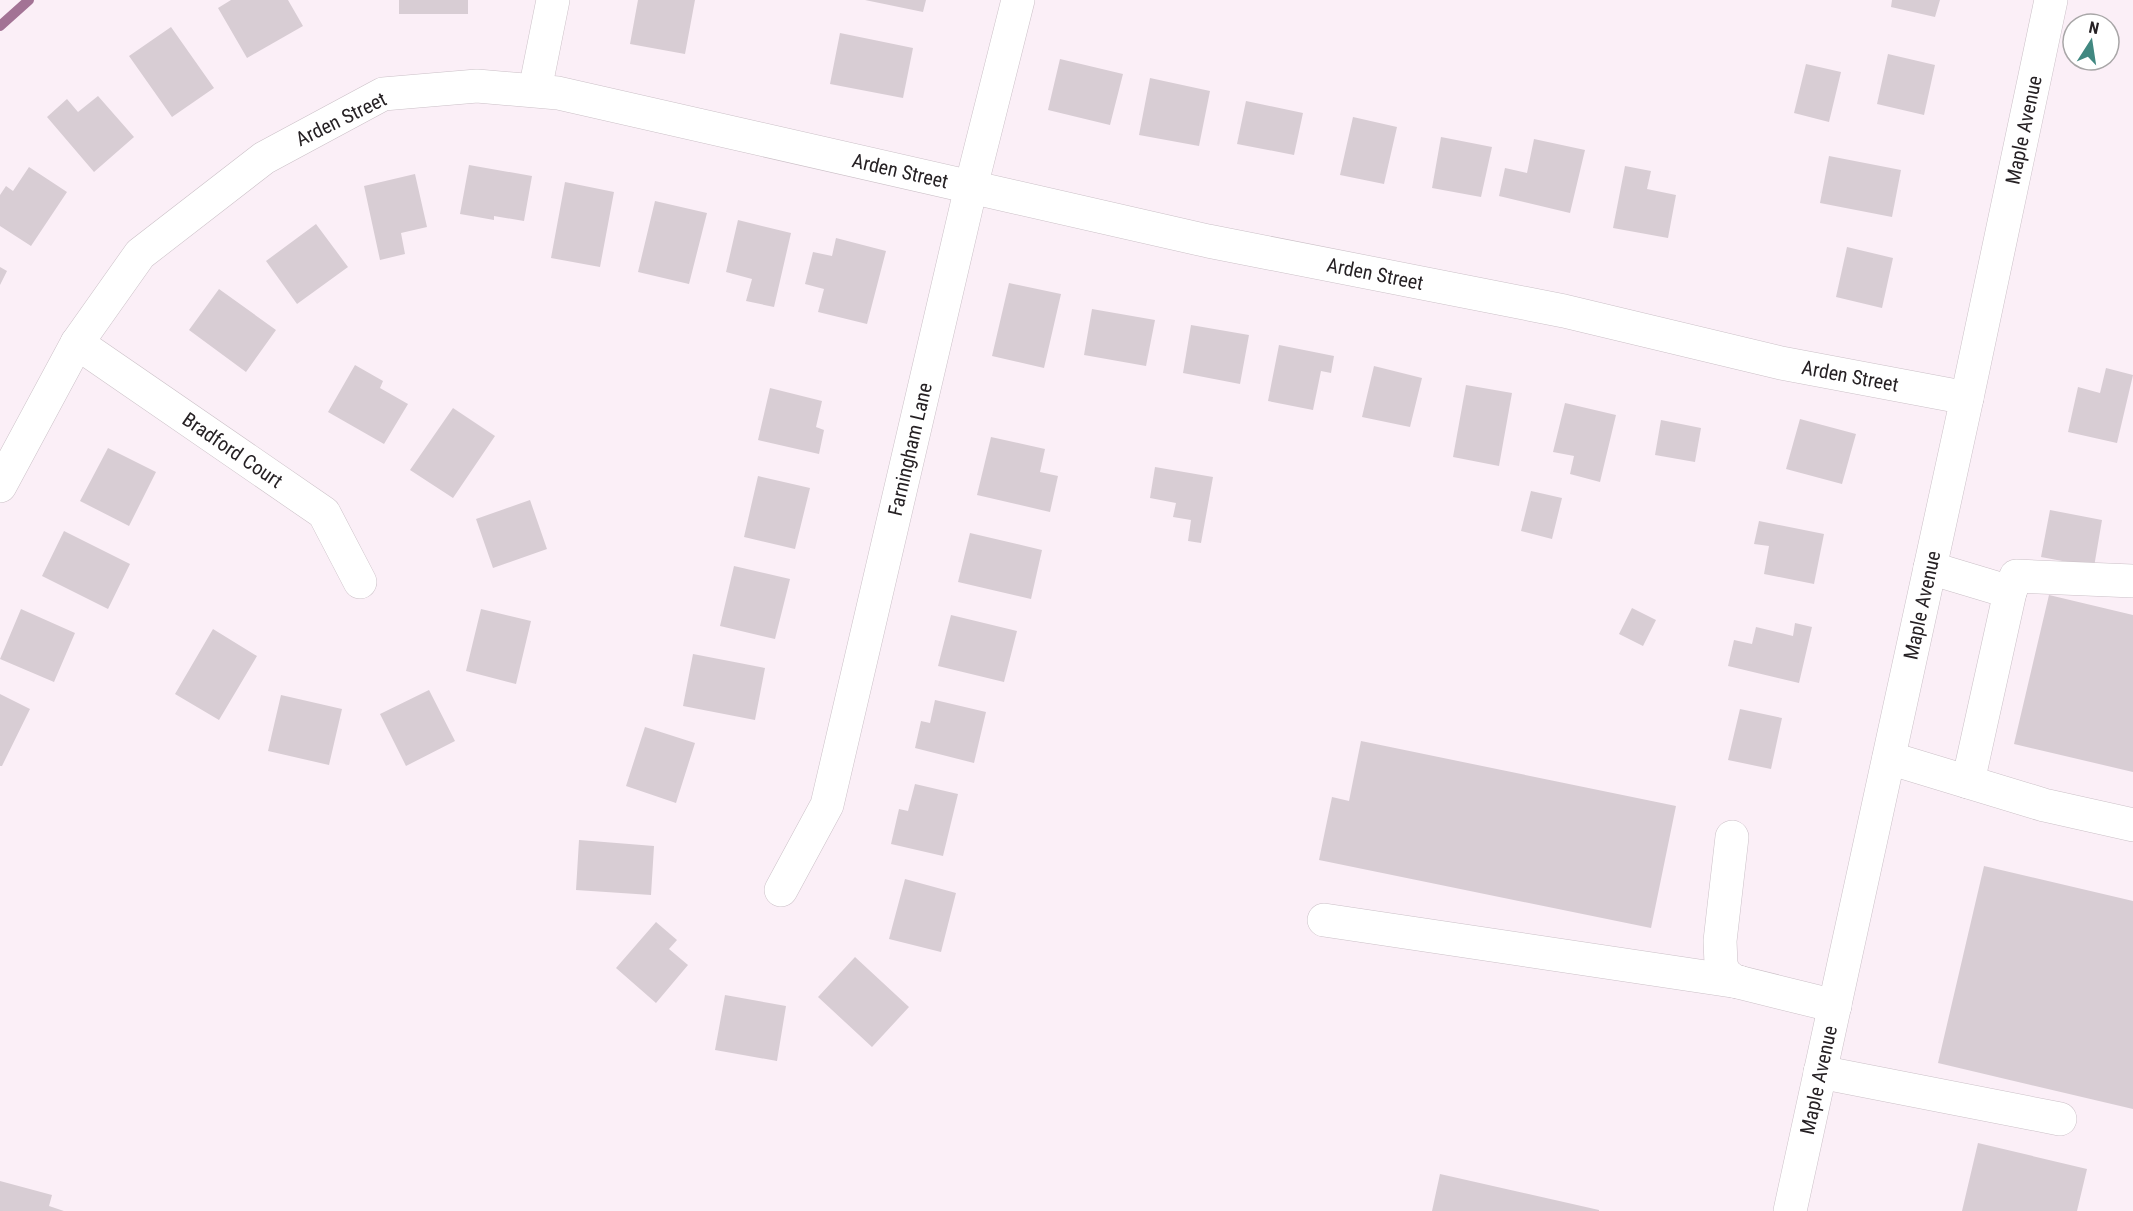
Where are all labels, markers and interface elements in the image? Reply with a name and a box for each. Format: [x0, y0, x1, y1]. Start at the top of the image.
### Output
north arrow [2061, 12, 2121, 72]
text: N [2087, 18, 2101, 38]
street label: Maple Avenue [2000, 73, 2047, 187]
street label: Arden Street [292, 87, 390, 151]
street label: Arden Street [850, 148, 951, 194]
street label: Arden Street [1325, 253, 1426, 295]
street label: Arden Street [1800, 355, 1901, 397]
street label: Farningham Lane [883, 380, 937, 518]
street label: Bradford Court [178, 407, 288, 493]
street label: Maple Avenue [1898, 549, 1945, 662]
street label: Maple Avenue [1795, 1023, 1842, 1137]

